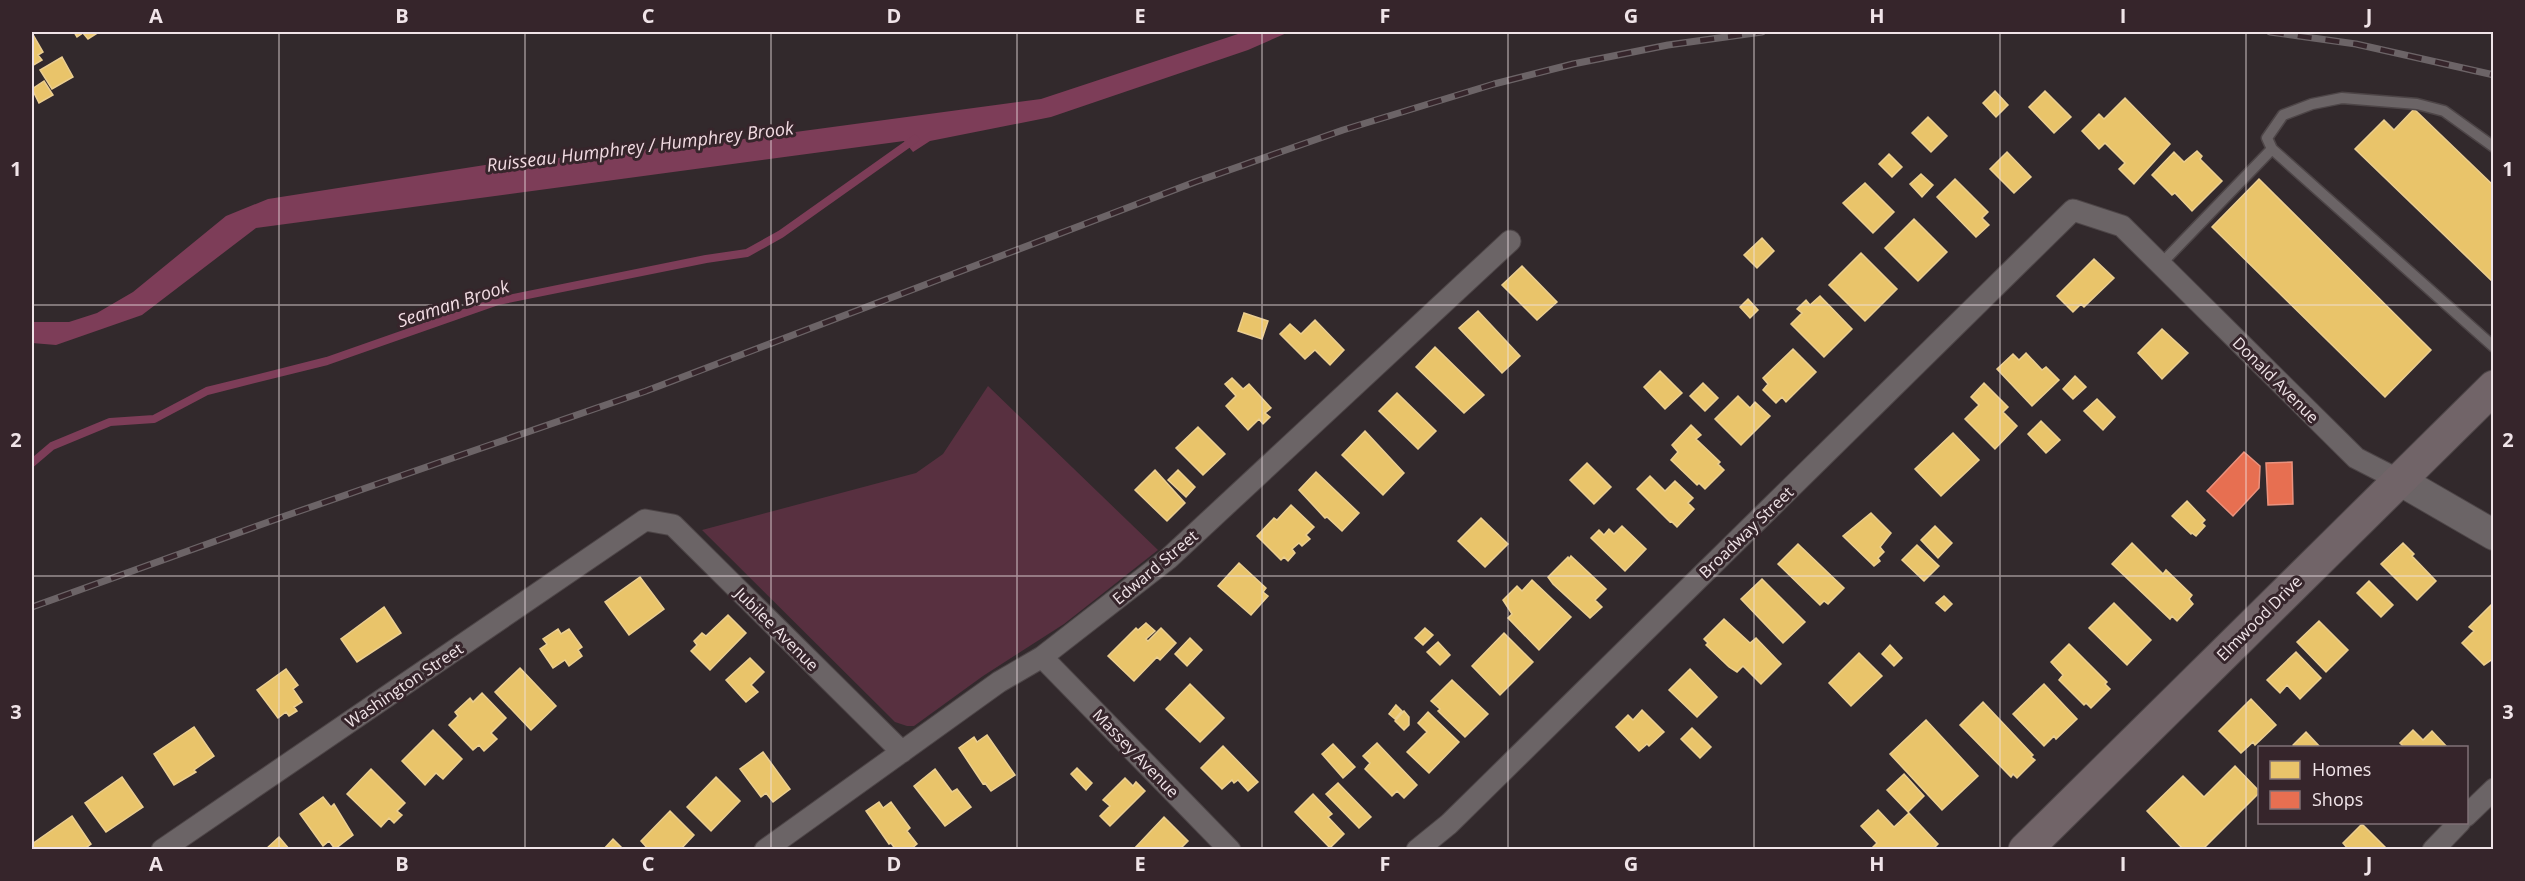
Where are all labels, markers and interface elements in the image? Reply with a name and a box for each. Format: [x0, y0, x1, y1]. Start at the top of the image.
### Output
text: A [149, 2, 163, 29]
text: B [395, 2, 409, 29]
text: C [642, 2, 655, 29]
text: D [887, 2, 901, 29]
text: E [1134, 2, 1146, 29]
text: F [1380, 2, 1390, 29]
text: G [1624, 2, 1638, 29]
text: H [1869, 2, 1885, 29]
text: I [2120, 2, 2126, 29]
text: J [2364, 2, 2372, 29]
water label: Ruisseau Humphrey / Humphrey Brook [485, 115, 796, 177]
text: 1 [10, 155, 22, 182]
text: 1 [2502, 155, 2514, 182]
water label: Seaman Brook [394, 273, 513, 332]
street label: Donald Avenue [2228, 332, 2324, 428]
text: 2 [10, 426, 22, 453]
text: 2 [2502, 426, 2514, 453]
street label: Broadway Street [1694, 481, 1798, 583]
street label: Edward Street [1108, 525, 1203, 609]
street label: Elmwood Drive [2211, 570, 2307, 666]
street label: Jubilee Avenue [729, 581, 824, 676]
street label: Washington Street [341, 637, 467, 733]
text: 3 [10, 698, 22, 725]
text: 3 [2502, 698, 2514, 725]
street label: Massey Avenue [1088, 704, 1184, 802]
legend [2258, 746, 2468, 824]
text: Homes [2312, 757, 2371, 781]
text: Shops [2312, 787, 2363, 811]
text: A [149, 850, 163, 877]
text: B [395, 850, 409, 877]
text: C [642, 850, 655, 877]
text: D [887, 850, 901, 877]
text: E [1134, 850, 1146, 877]
text: F [1380, 850, 1390, 877]
text: G [1624, 850, 1638, 877]
text: H [1869, 850, 1885, 877]
text: I [2120, 850, 2126, 877]
text: J [2364, 850, 2372, 877]

